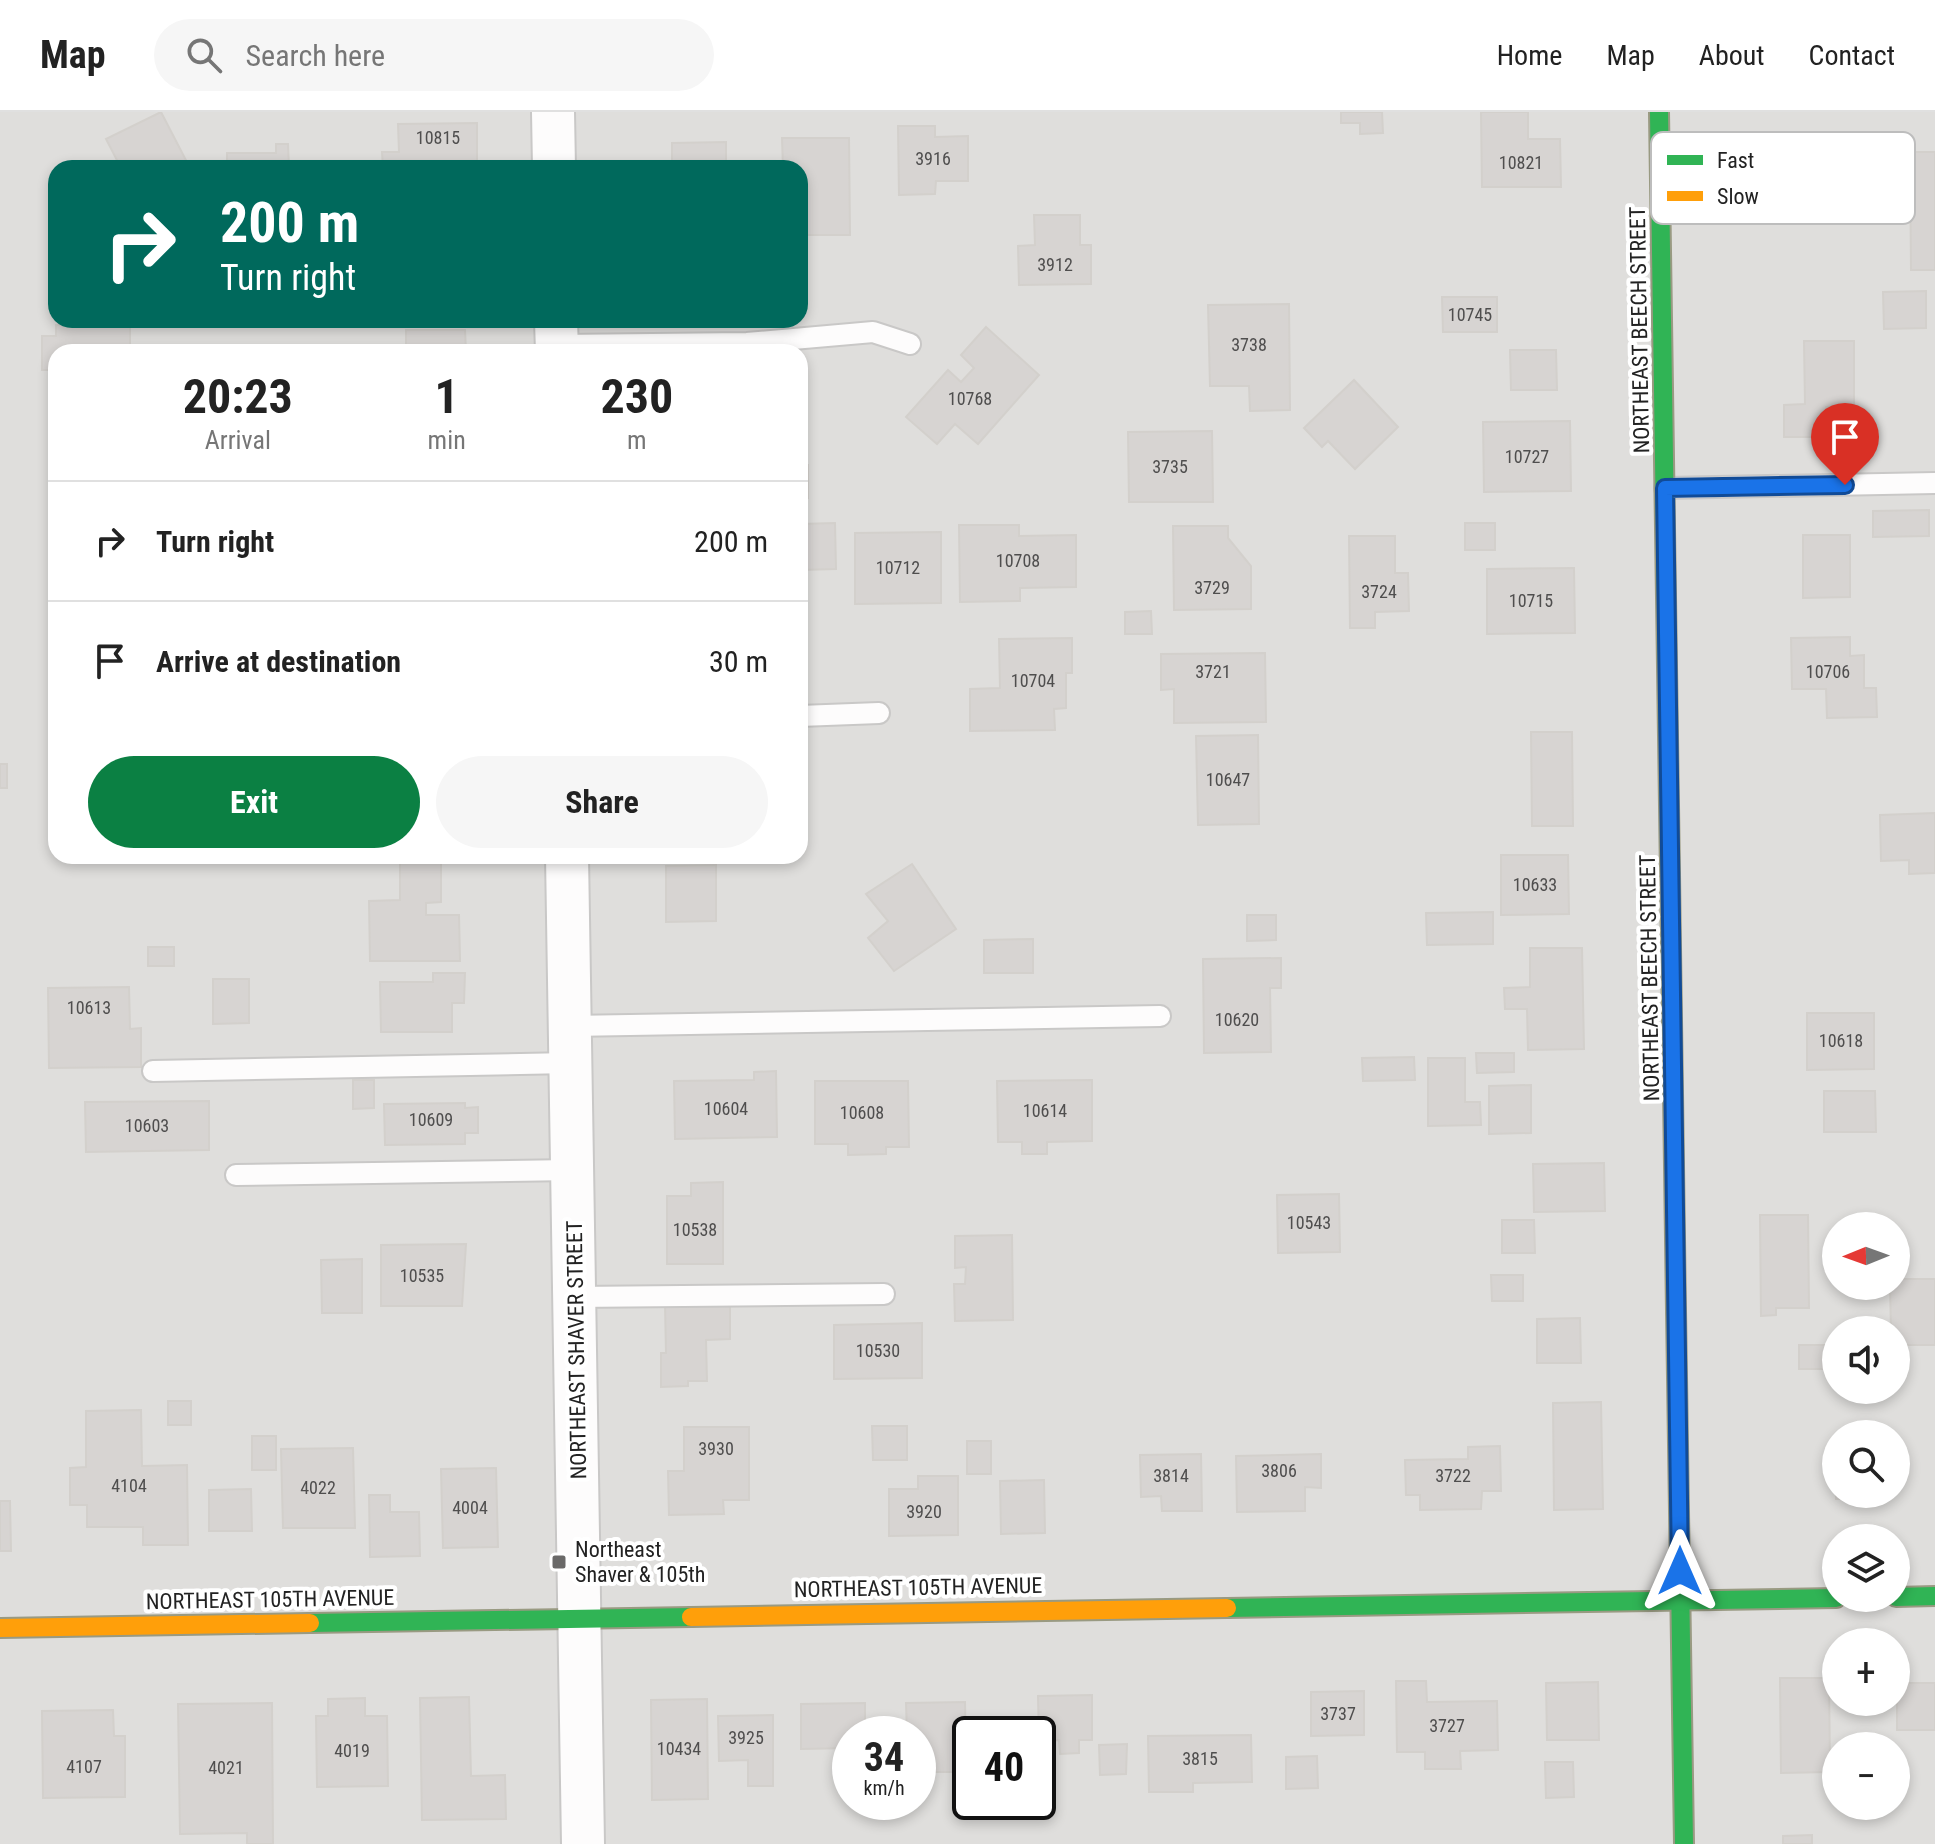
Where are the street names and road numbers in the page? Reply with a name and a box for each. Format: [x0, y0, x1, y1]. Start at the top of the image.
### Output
street label: NORTHEAST BEECH STREET [1625, 206, 1654, 454]
street label: NORTHEAST BEECH STREET [1635, 854, 1664, 1102]
street label: NORTHEAST SHAVER STREET [562, 1220, 591, 1480]
street label: NORTHEAST 105TH AVENUE [794, 1573, 1043, 1602]
street label: NORTHEAST 105TH AVENUE [146, 1585, 395, 1614]

